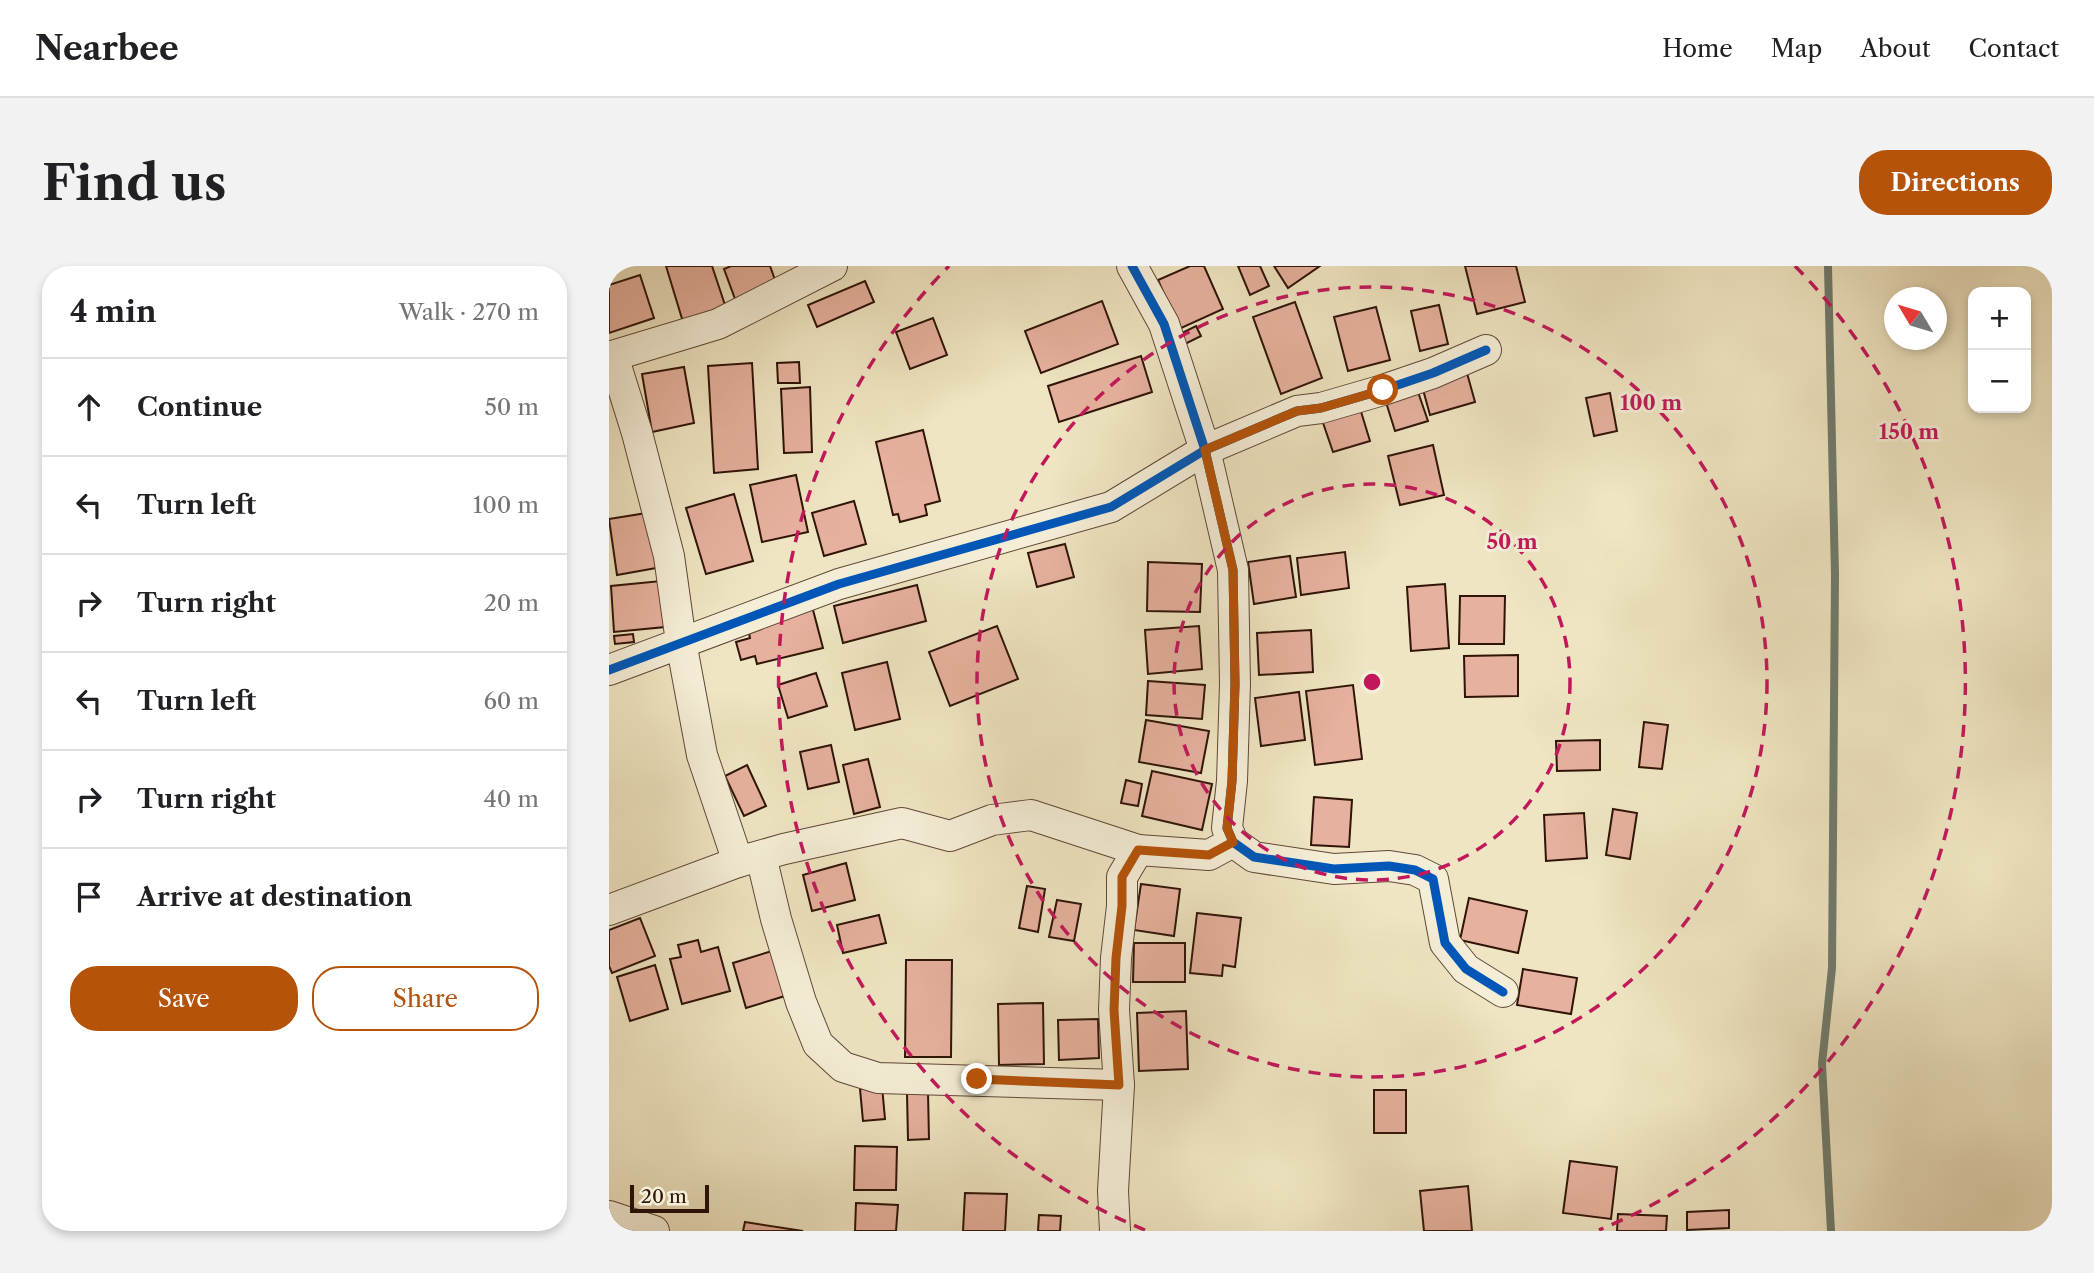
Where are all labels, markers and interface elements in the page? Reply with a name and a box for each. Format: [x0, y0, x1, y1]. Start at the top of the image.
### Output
text: Nearbee [35, 28, 179, 69]
text: Home [1662, 34, 1733, 63]
text: Map [1771, 34, 1822, 63]
text: About [1860, 34, 1931, 63]
text: Contact [1969, 34, 2059, 63]
button: Directions [1859, 150, 2052, 215]
text: Find us [42, 152, 226, 213]
north arrow [1884, 287, 1947, 350]
map controls [1968, 287, 2031, 413]
button: + [1968, 287, 2031, 350]
text: 4 min [70, 293, 156, 330]
text: Walk · 270 m [399, 298, 539, 326]
button: − [1968, 350, 2031, 413]
route start [1367, 374, 1398, 405]
icon: ahead [70, 388, 108, 426]
text: 100 m [1620, 390, 1682, 415]
text: Continue [137, 391, 262, 423]
text: 50 m [484, 393, 539, 421]
text: 150 m [1879, 419, 1939, 444]
icon: left [70, 486, 108, 524]
text: Turn left [137, 489, 256, 521]
text: 100 m [473, 491, 539, 519]
text: 50 m [1486, 529, 1538, 554]
icon: right [70, 584, 108, 622]
text: Turn right [137, 587, 276, 619]
text: 20 m [484, 589, 539, 617]
centre of rings [1360, 670, 1384, 694]
icon: left [70, 682, 108, 720]
text: Turn left [137, 685, 256, 717]
text: 60 m [483, 687, 539, 715]
icon: right [70, 780, 108, 818]
text: Turn right [137, 783, 276, 815]
text: 40 m [484, 785, 539, 813]
icon: arrive [70, 878, 108, 916]
text: Arrive at destination [137, 881, 412, 913]
button: Save [70, 966, 298, 1031]
button: Share [312, 966, 539, 1031]
route end [961, 1063, 992, 1094]
scale bar [630, 1182, 709, 1214]
text: 20 m [641, 1185, 687, 1208]

